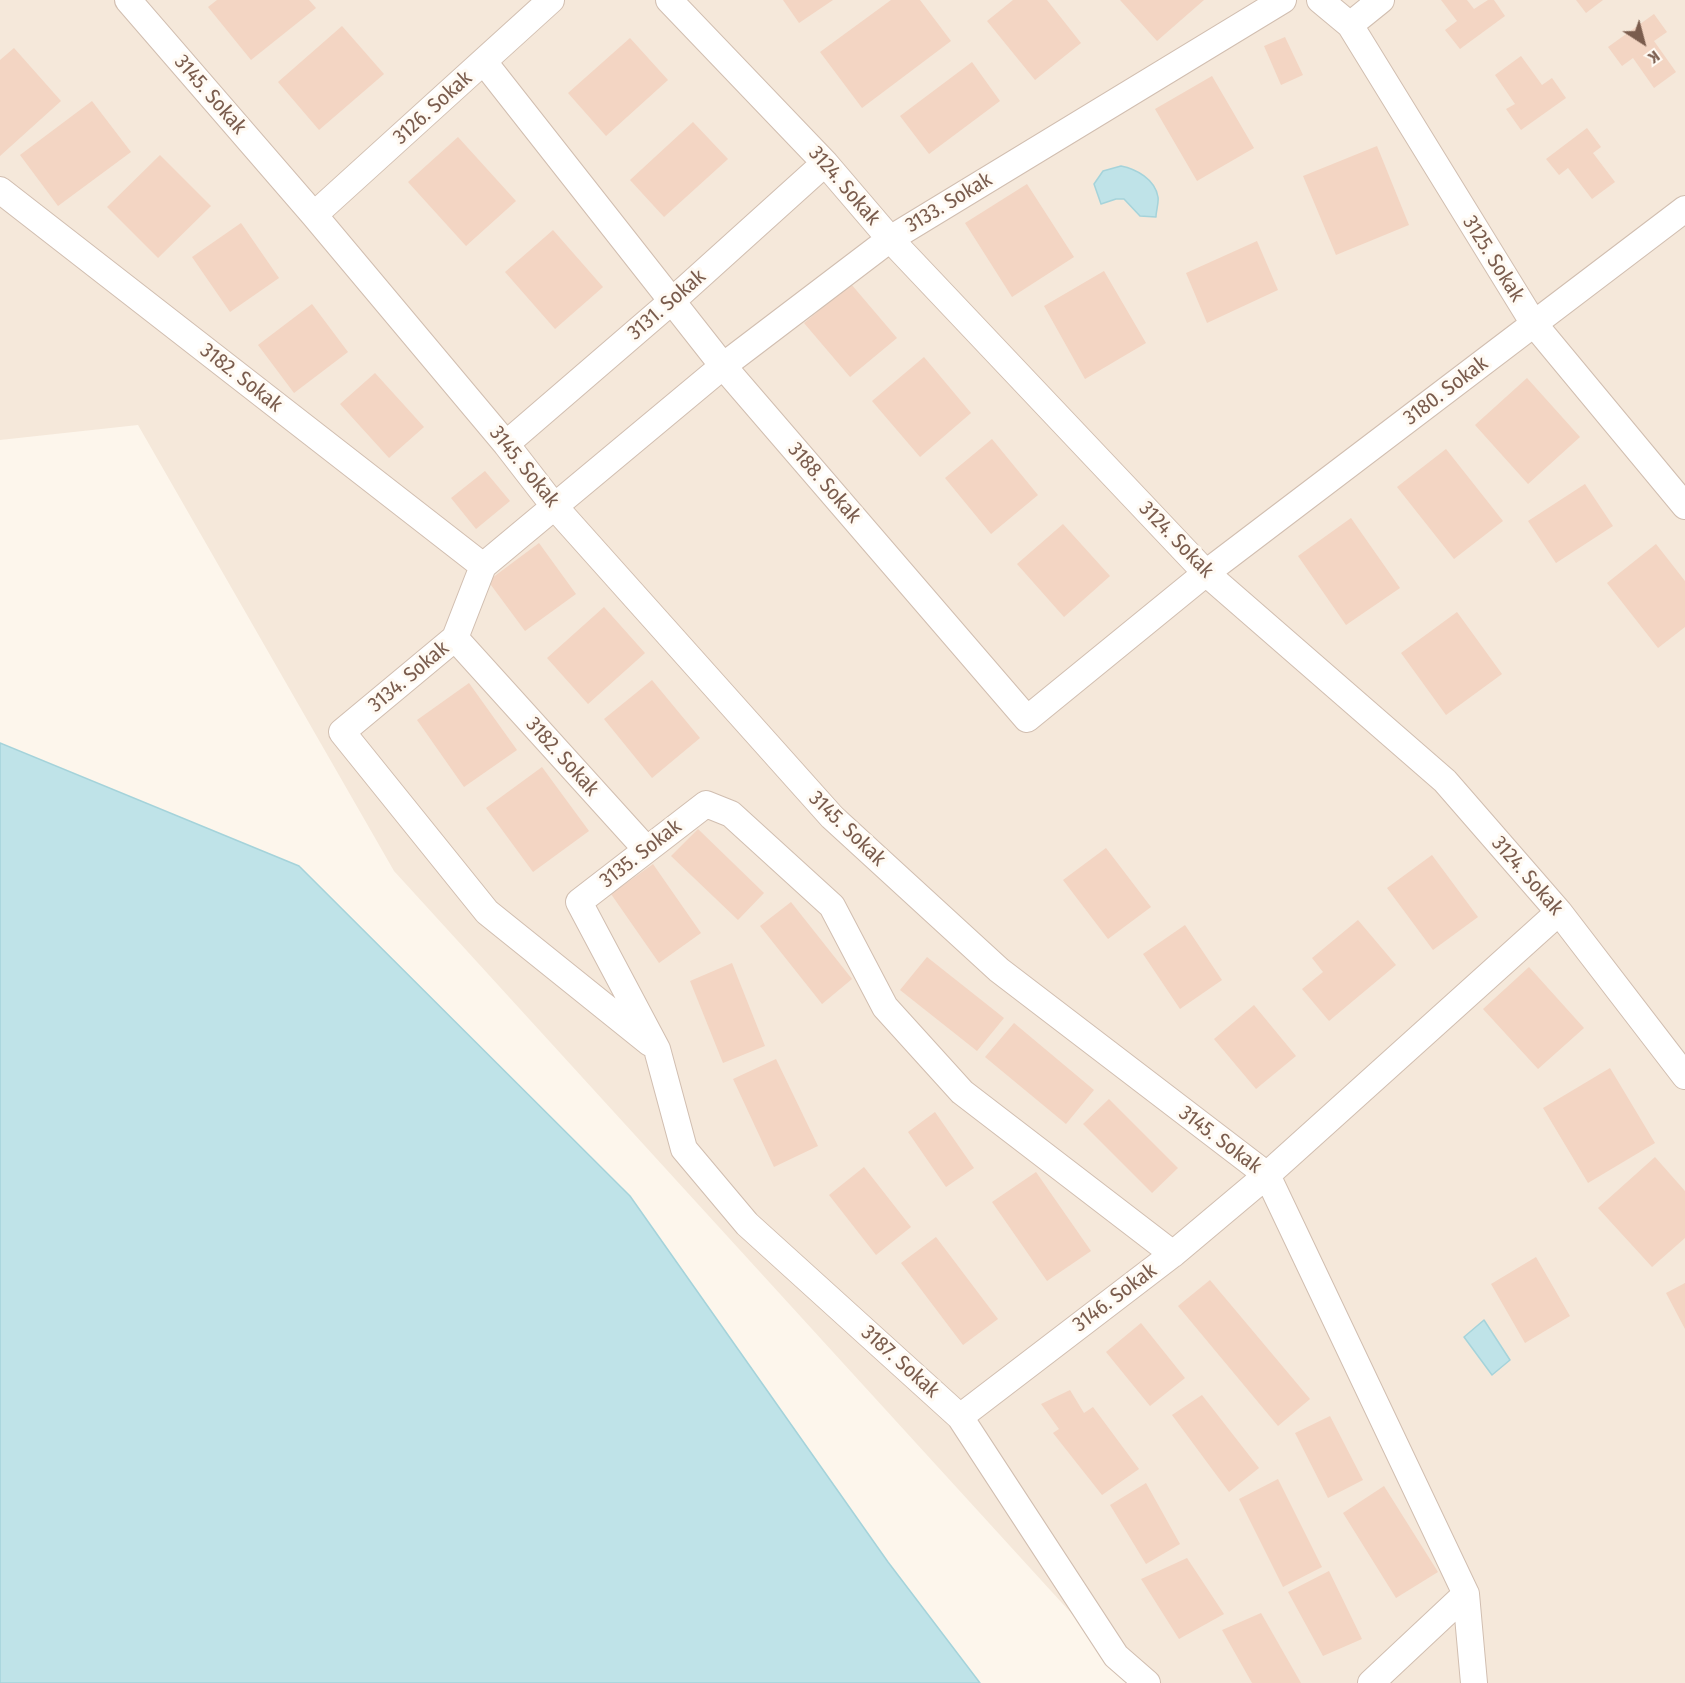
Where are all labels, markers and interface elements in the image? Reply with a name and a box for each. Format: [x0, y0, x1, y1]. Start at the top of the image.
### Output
north arrow [1613, 12, 1673, 72]
text: K [1645, 47, 1663, 67]
street label: 3145. Sokak [169, 50, 251, 140]
street label: 3126. Sokak [388, 66, 478, 150]
street label: 3124. Sokak [803, 141, 885, 231]
street label: 3133. Sokak [901, 167, 997, 239]
street label: 3125. Sokak [1457, 211, 1529, 307]
street label: 3131. Sokak [623, 264, 711, 346]
street label: 3182. Sokak [195, 338, 287, 418]
street label: 3180. Sokak [1399, 351, 1493, 431]
street label: 3145. Sokak [484, 421, 564, 513]
street label: 3188. Sokak [782, 438, 866, 528]
street label: 3124. Sokak [1133, 497, 1219, 583]
street label: 3134. Sokak [364, 636, 454, 718]
street label: 3182. Sokak [520, 712, 604, 802]
street label: 3145. Sokak [803, 786, 891, 872]
street label: 3135. Sokak [595, 814, 687, 894]
street label: 3124. Sokak [1486, 831, 1568, 921]
street label: 3145. Sokak [1174, 1101, 1266, 1179]
street label: 3146. Sokak [1068, 1258, 1162, 1338]
street label: 3187. Sokak [856, 1320, 944, 1404]

